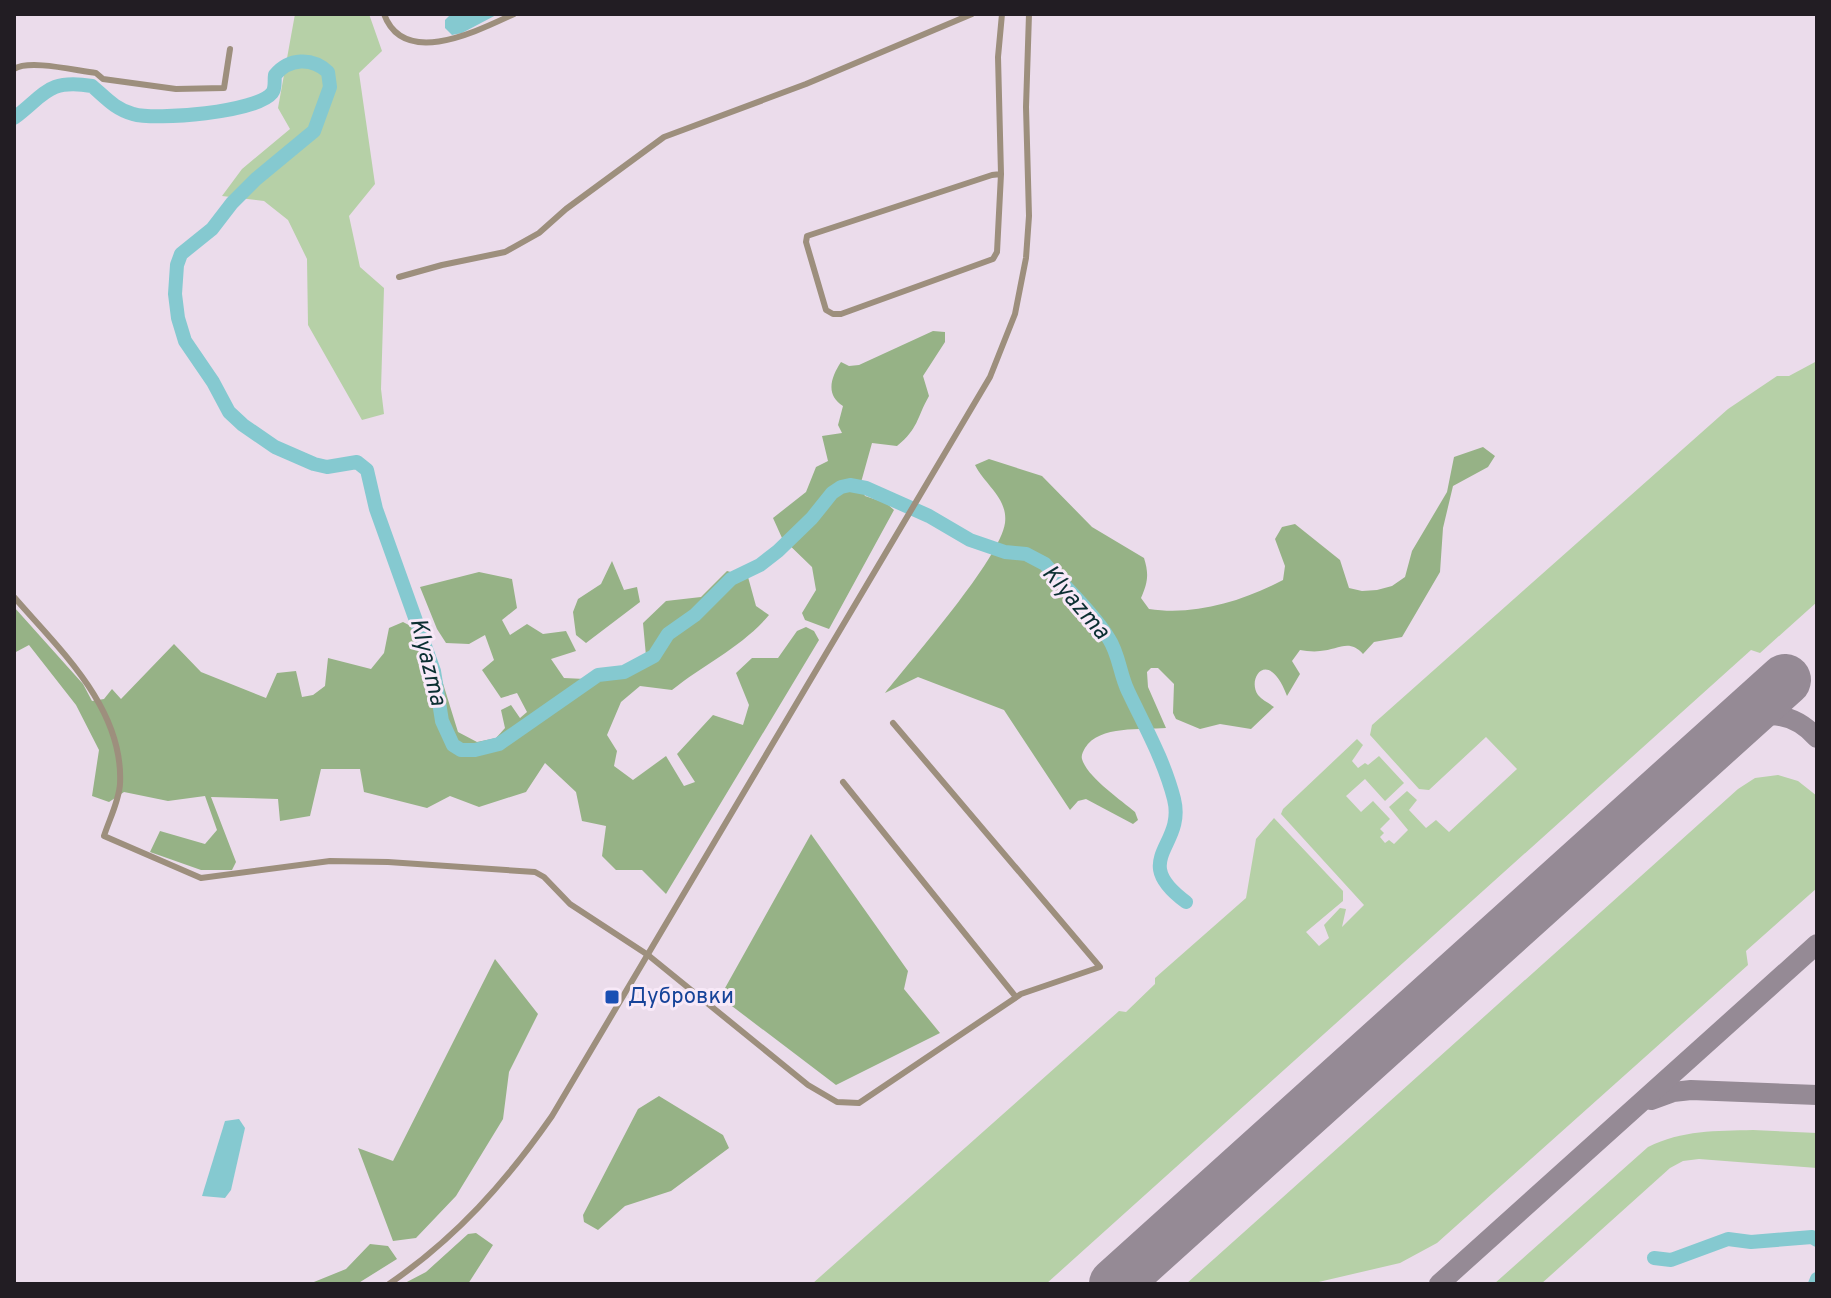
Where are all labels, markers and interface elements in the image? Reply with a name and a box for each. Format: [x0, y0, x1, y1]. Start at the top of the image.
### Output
water label: Klyazma [1034, 560, 1116, 647]
water label: Klyazma [402, 615, 452, 709]
place label: Дубровки [628, 984, 734, 1011]
marker: Дубровки [603, 988, 621, 1006]

